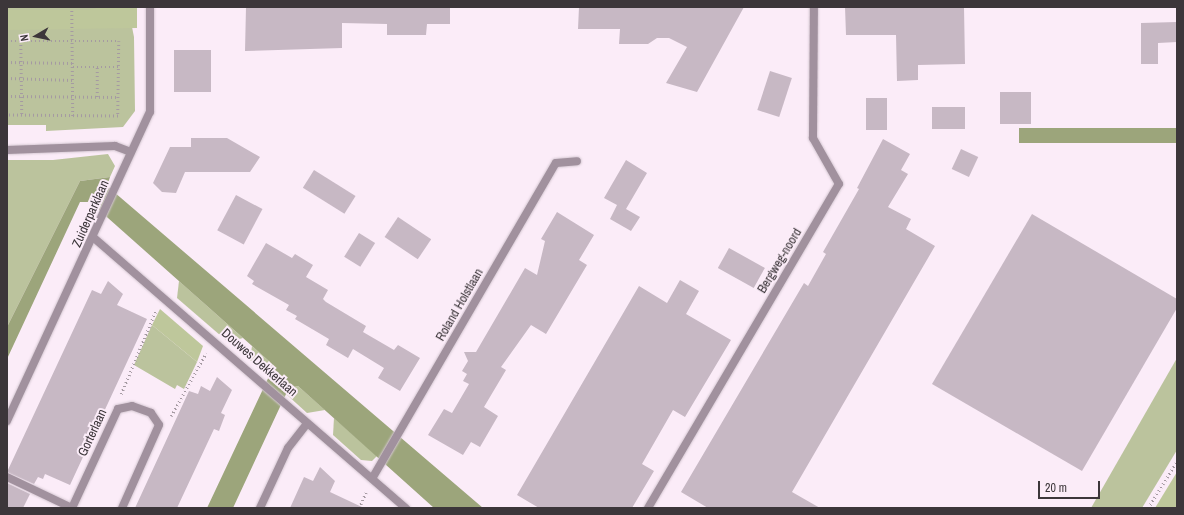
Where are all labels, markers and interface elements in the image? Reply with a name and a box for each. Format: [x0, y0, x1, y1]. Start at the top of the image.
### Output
north arrow [16, 16, 56, 56]
text: N [17, 34, 32, 42]
street label: Zuiderparklaan [69, 178, 113, 250]
street label: Bergweg-noord [755, 226, 805, 296]
street label: Roland Holstlaan [433, 266, 487, 344]
street label: Douwes Dekkerlaan [218, 326, 300, 400]
street label: Gorterlaan [75, 407, 111, 459]
scale bar [1040, 473, 1102, 499]
text: 20 m [1045, 480, 1067, 496]

